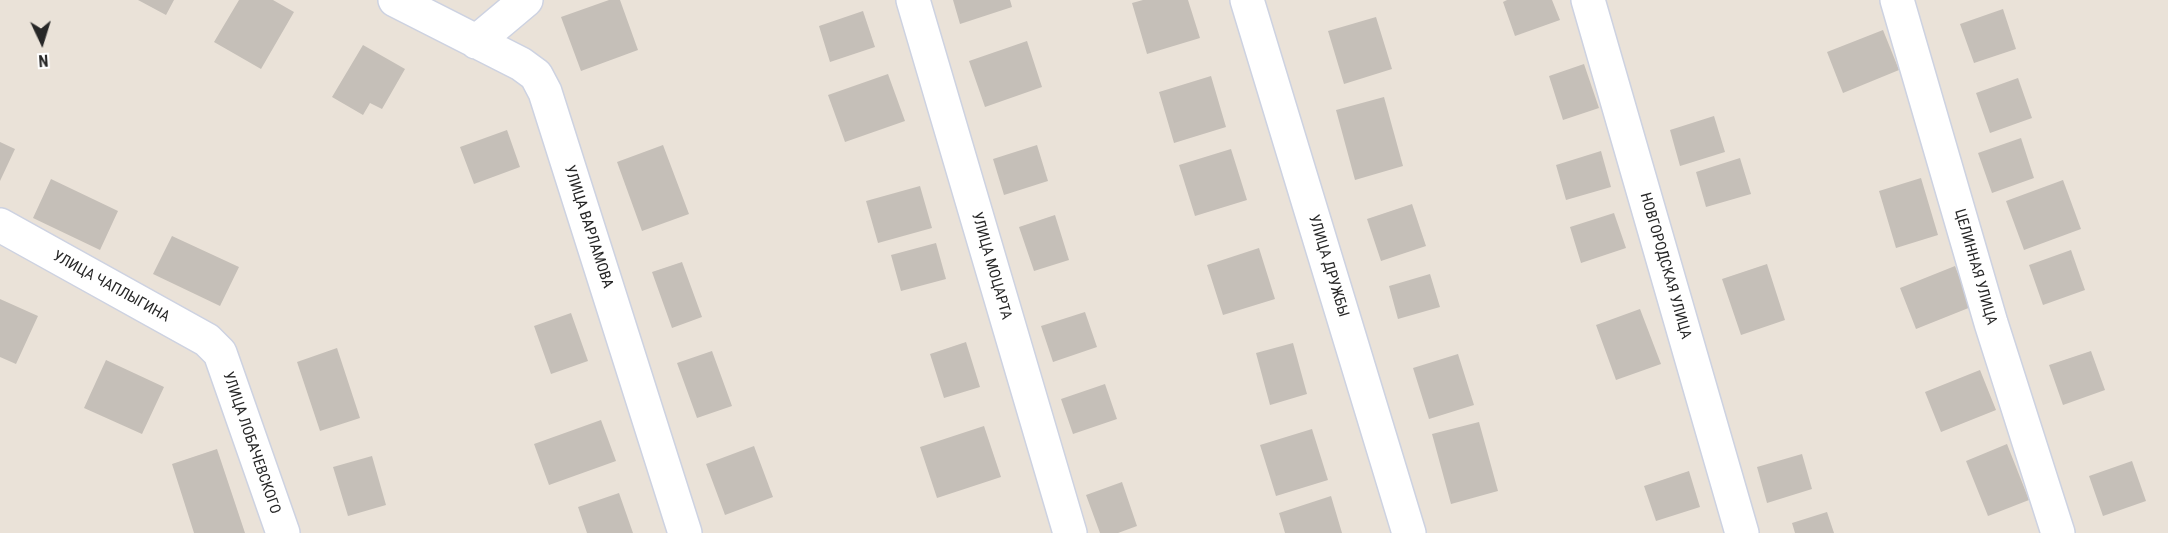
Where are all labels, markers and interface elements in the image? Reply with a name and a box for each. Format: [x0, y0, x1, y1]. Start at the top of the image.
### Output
north arrow [12, 12, 72, 72]
text: N [38, 51, 49, 70]
street label: УЛИЦА ВАРЛАМОВА [560, 163, 616, 291]
street label: НОВГОРОДСКАЯ УЛИЦА [1635, 191, 1695, 341]
street label: ЦЕЛИННАЯ УЛИЦА [1950, 207, 2000, 327]
street label: УЛИЦА МОЦАРТА [967, 210, 1015, 322]
street label: УЛИЦА ДРУЖБЫ [1304, 213, 1352, 319]
street label: УЛИЦА ЧАПЛЫГИНА [50, 247, 172, 327]
street label: УЛИЦА ЛОБАЧЕВСКОГО [218, 370, 284, 516]

